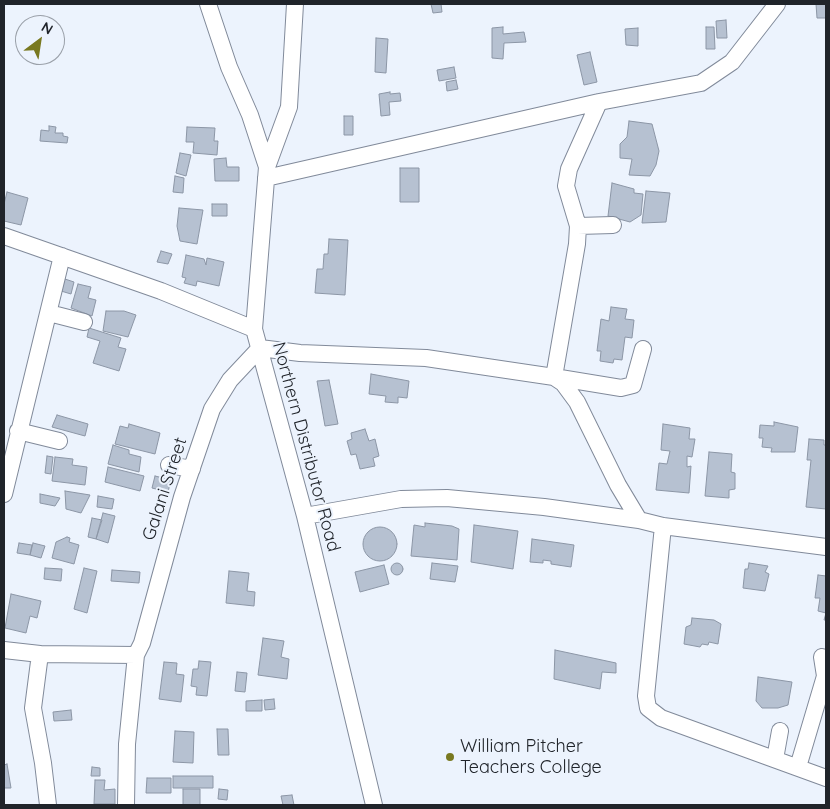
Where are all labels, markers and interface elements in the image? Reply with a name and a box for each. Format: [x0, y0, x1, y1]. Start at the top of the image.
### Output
north arrow [15, 15, 65, 65]
text: N [38, 18, 56, 38]
street label: Northern Distributor Road [268, 340, 344, 554]
street label: Galani Street [138, 435, 192, 543]
place label: William Pitcher Teachers College [460, 736, 602, 779]
marker: William Pitcher Teachers College [444, 751, 456, 763]

